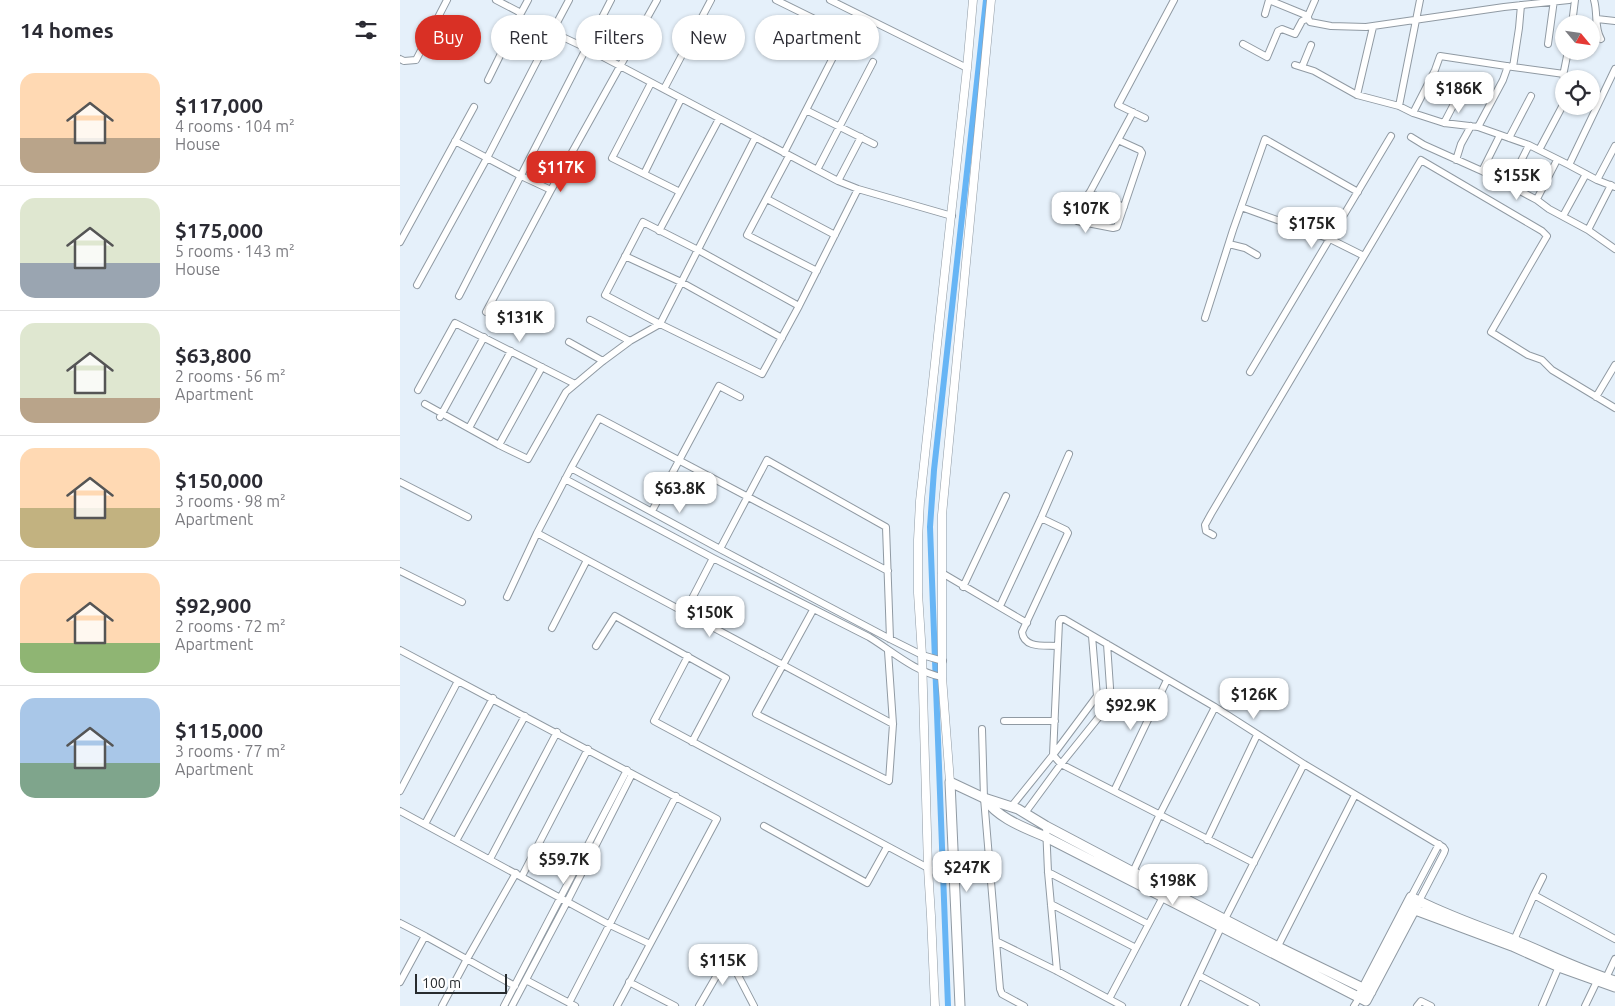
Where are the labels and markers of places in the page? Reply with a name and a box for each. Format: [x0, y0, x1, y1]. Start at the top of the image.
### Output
pin: $186K [1424, 72, 1494, 114]
pin: $117K [526, 150, 596, 193]
pin: $155K [1482, 158, 1552, 201]
pin: $107K [1051, 192, 1121, 234]
pin: $175K [1277, 206, 1347, 249]
pin: $131K [485, 300, 555, 343]
pin: $63.8K [639, 472, 721, 514]
pin: $150K [675, 596, 745, 638]
pin: $126K [1219, 678, 1289, 720]
pin: $92.9K [1090, 688, 1172, 731]
pin: $59.7K [523, 842, 605, 885]
pin: $247K [932, 850, 1002, 893]
pin: $198K [1138, 864, 1208, 906]
pin: $115K [688, 944, 758, 986]

